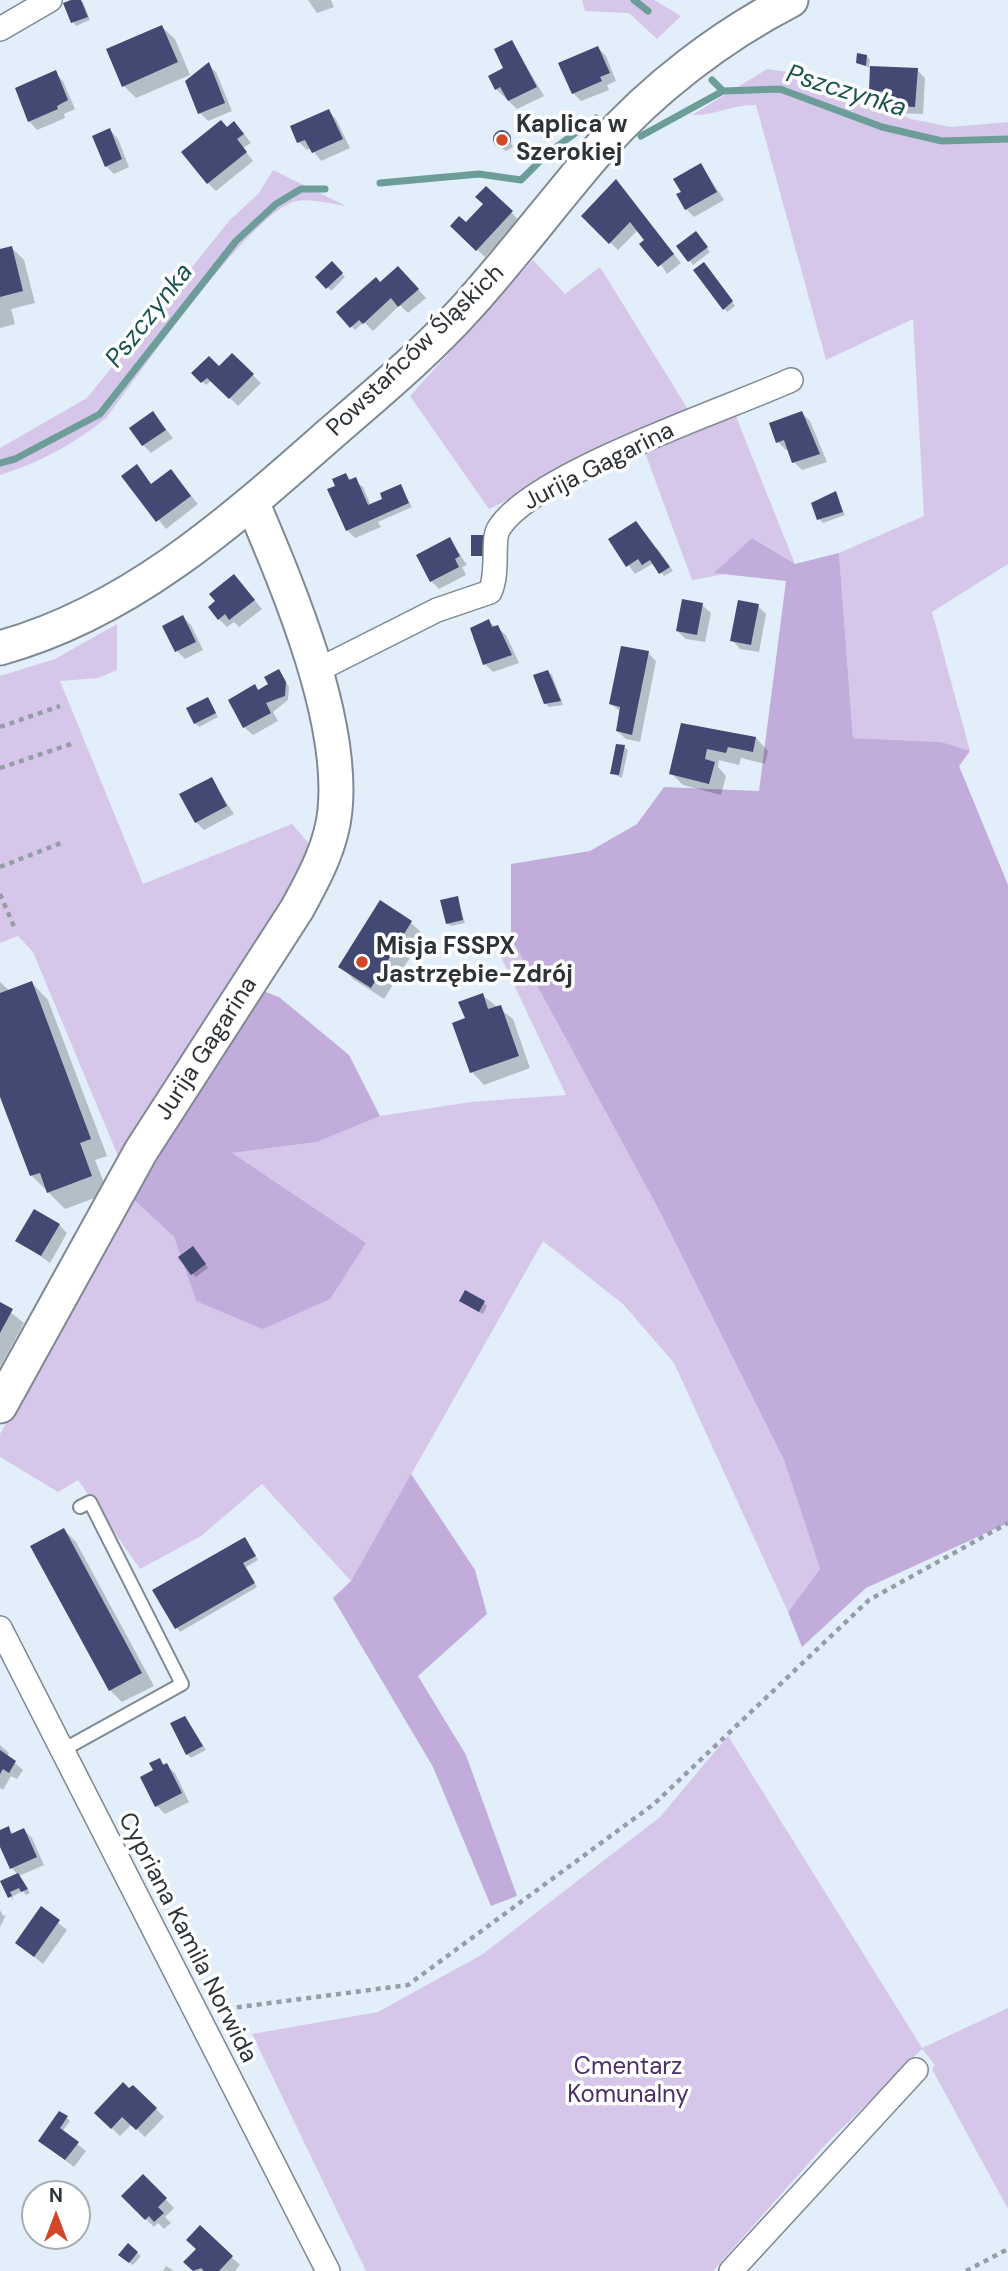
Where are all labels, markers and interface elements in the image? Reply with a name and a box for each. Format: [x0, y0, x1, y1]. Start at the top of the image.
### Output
water label: Pszczynka [782, 59, 910, 125]
place label: Kaplica w Szerokiej [516, 112, 628, 168]
marker: Kaplica w Szerokiej [494, 132, 510, 148]
water label: Pszczynka [100, 258, 200, 374]
street label: Powstańców Śląskich [321, 259, 511, 443]
street label: Jurija Gagarina [519, 417, 679, 517]
place label: Misja FSSPX Jastrzębie-Zdrój [376, 934, 573, 990]
marker: Misja FSSPX Jastrzębie-Zdrój [354, 954, 370, 970]
street label: Jurija Gagarina [150, 972, 264, 1126]
street label: Cypriana Kamila Norwida [111, 1808, 263, 2068]
park label: Cmentarz Komunalny [567, 2054, 689, 2110]
north arrow [21, 2180, 91, 2250]
text: N [49, 2183, 63, 2208]

